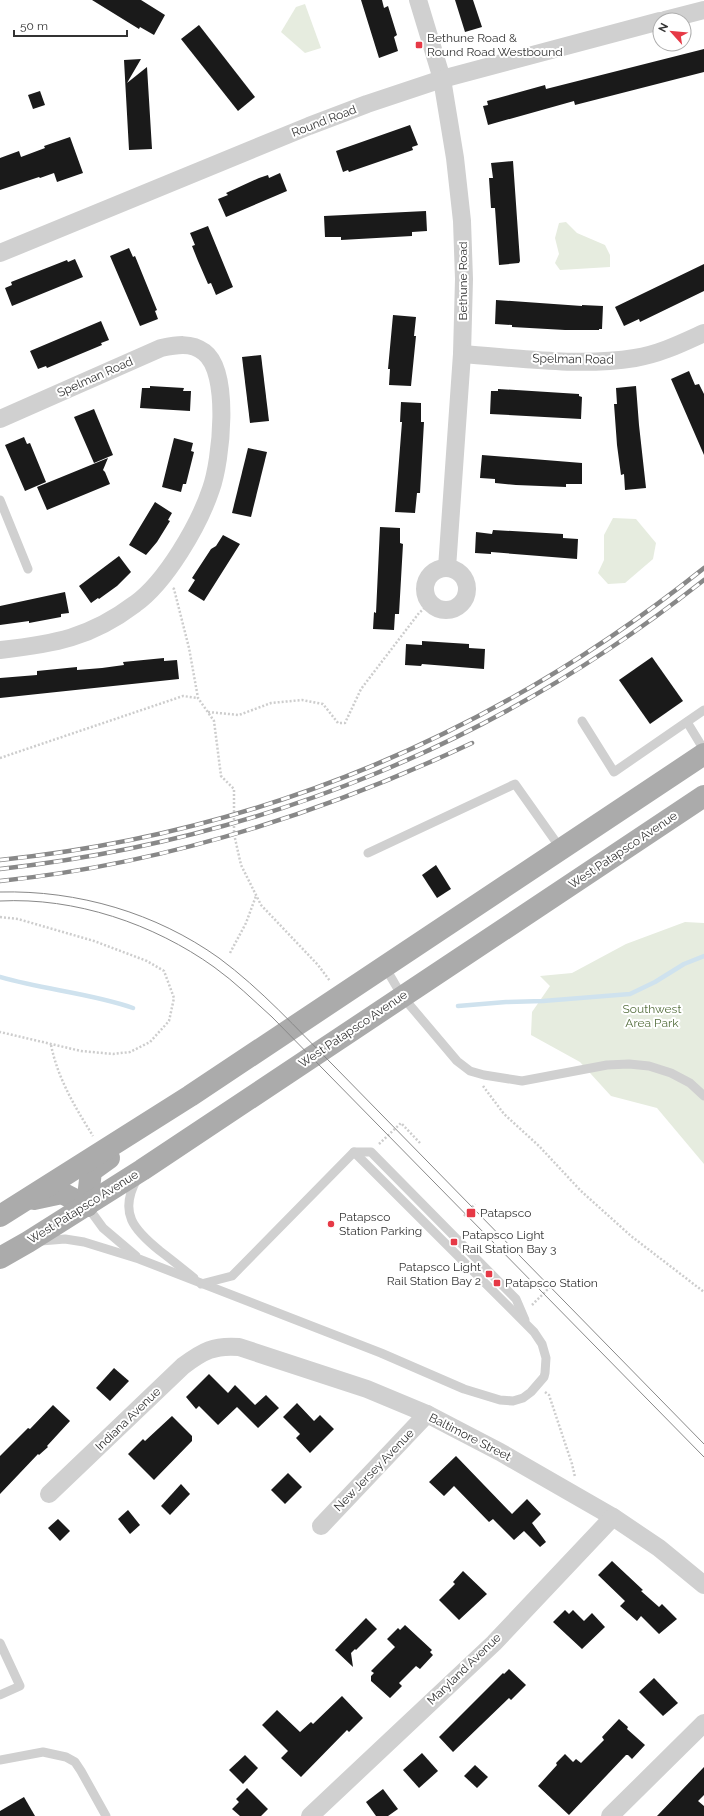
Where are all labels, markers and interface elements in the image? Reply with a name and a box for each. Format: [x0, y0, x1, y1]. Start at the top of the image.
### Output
scale bar [14, 12, 127, 38]
north arrow [652, 12, 692, 52]
text: 50 m [20, 19, 48, 33]
text: N [656, 21, 671, 34]
place label: Bethune Road & Round Road Westbound [427, 31, 563, 59]
marker: Bethune Road & Round Road Westbound [414, 40, 424, 50]
street label: Round Road [290, 102, 358, 140]
street label: Bethune Road [456, 241, 470, 321]
street label: Spelman Road [532, 351, 614, 367]
street label: Spelman Road [55, 354, 135, 400]
street label: West Patapsco Avenue [566, 808, 680, 892]
street label: West Patapsco Avenue [296, 987, 410, 1071]
park label: Southwest Area Park [623, 1002, 681, 1030]
street label: West Patapsco Avenue [25, 1167, 141, 1247]
place label: Patapsco [480, 1206, 531, 1220]
marker: Patapsco [465, 1207, 477, 1219]
place label: Patapsco Station Parking [339, 1210, 422, 1238]
marker: Patapsco Station Parking [326, 1219, 336, 1229]
place label: Patapsco Light Rail Station Bay 3 [462, 1228, 556, 1256]
marker: Patapsco Light Rail Station Bay 3 [449, 1237, 459, 1247]
place label: Patapsco Light Rail Station Bay 2 [387, 1260, 481, 1288]
marker: Patapsco Light Rail Station Bay 2 [484, 1269, 494, 1279]
place label: Patapsco Station [505, 1276, 598, 1290]
marker: Patapsco Station [492, 1278, 502, 1288]
street label: Indiana Avenue [93, 1384, 163, 1454]
street label: Baltimore Street [427, 1410, 513, 1464]
street label: New Jersey Avenue [331, 1426, 417, 1514]
street label: Maryland Avenue [424, 1630, 504, 1708]

